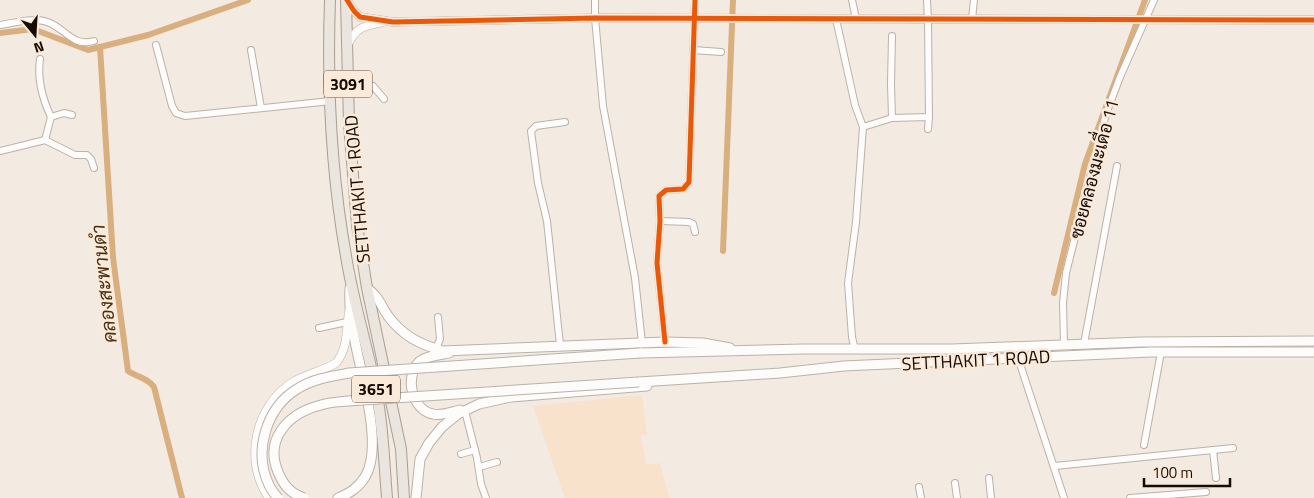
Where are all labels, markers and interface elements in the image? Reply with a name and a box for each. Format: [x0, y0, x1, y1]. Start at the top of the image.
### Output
north arrow [10, 10, 60, 60]
text: N [31, 36, 47, 59]
road number: 3091 [324, 70, 372, 98]
street label: ซอยคลองมะเดื่อ 11 [1060, 96, 1126, 242]
street label: SETTHAKIT 1 ROAD [337, 114, 377, 264]
water label: คลองสะพานดำ [82, 223, 124, 345]
street label: SETTHAKIT 1 ROAD [901, 343, 1051, 377]
road number: 3651 [352, 376, 400, 402]
scale bar [1144, 456, 1230, 488]
text: 100 m [1152, 461, 1193, 484]

